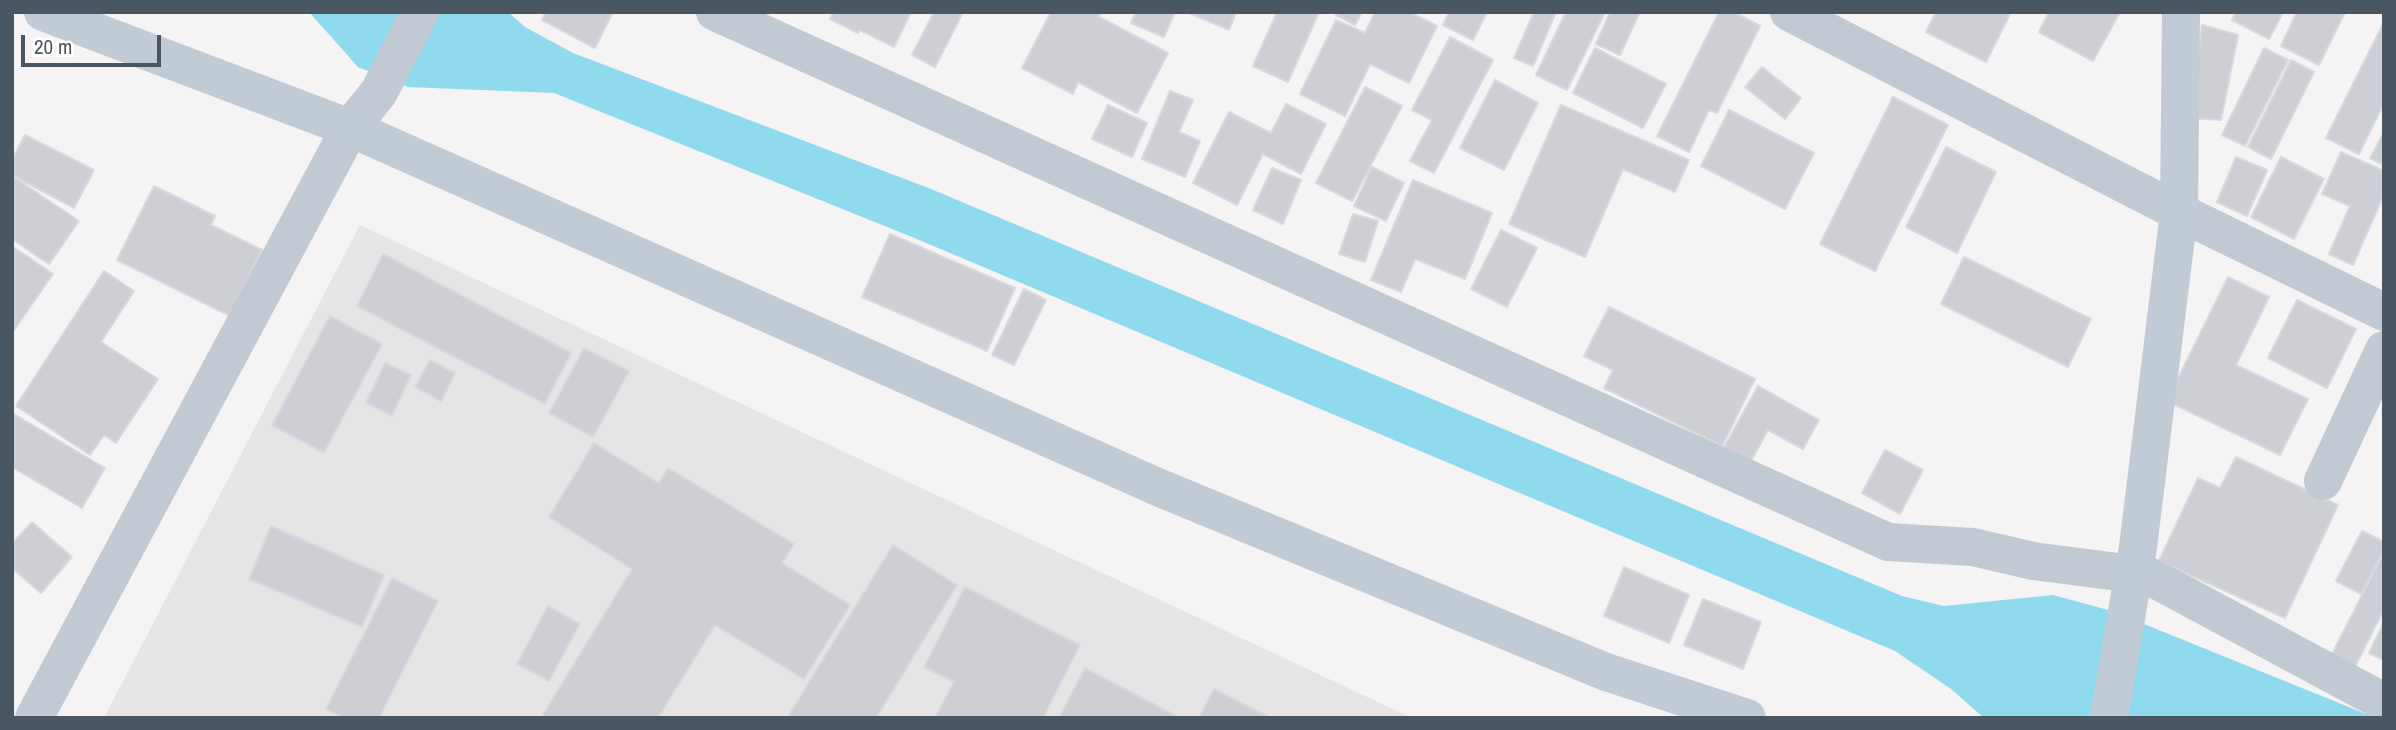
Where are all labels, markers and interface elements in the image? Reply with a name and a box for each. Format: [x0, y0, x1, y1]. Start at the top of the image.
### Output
scale bar [24, 21, 164, 65]
text: 20 m [34, 32, 72, 61]

